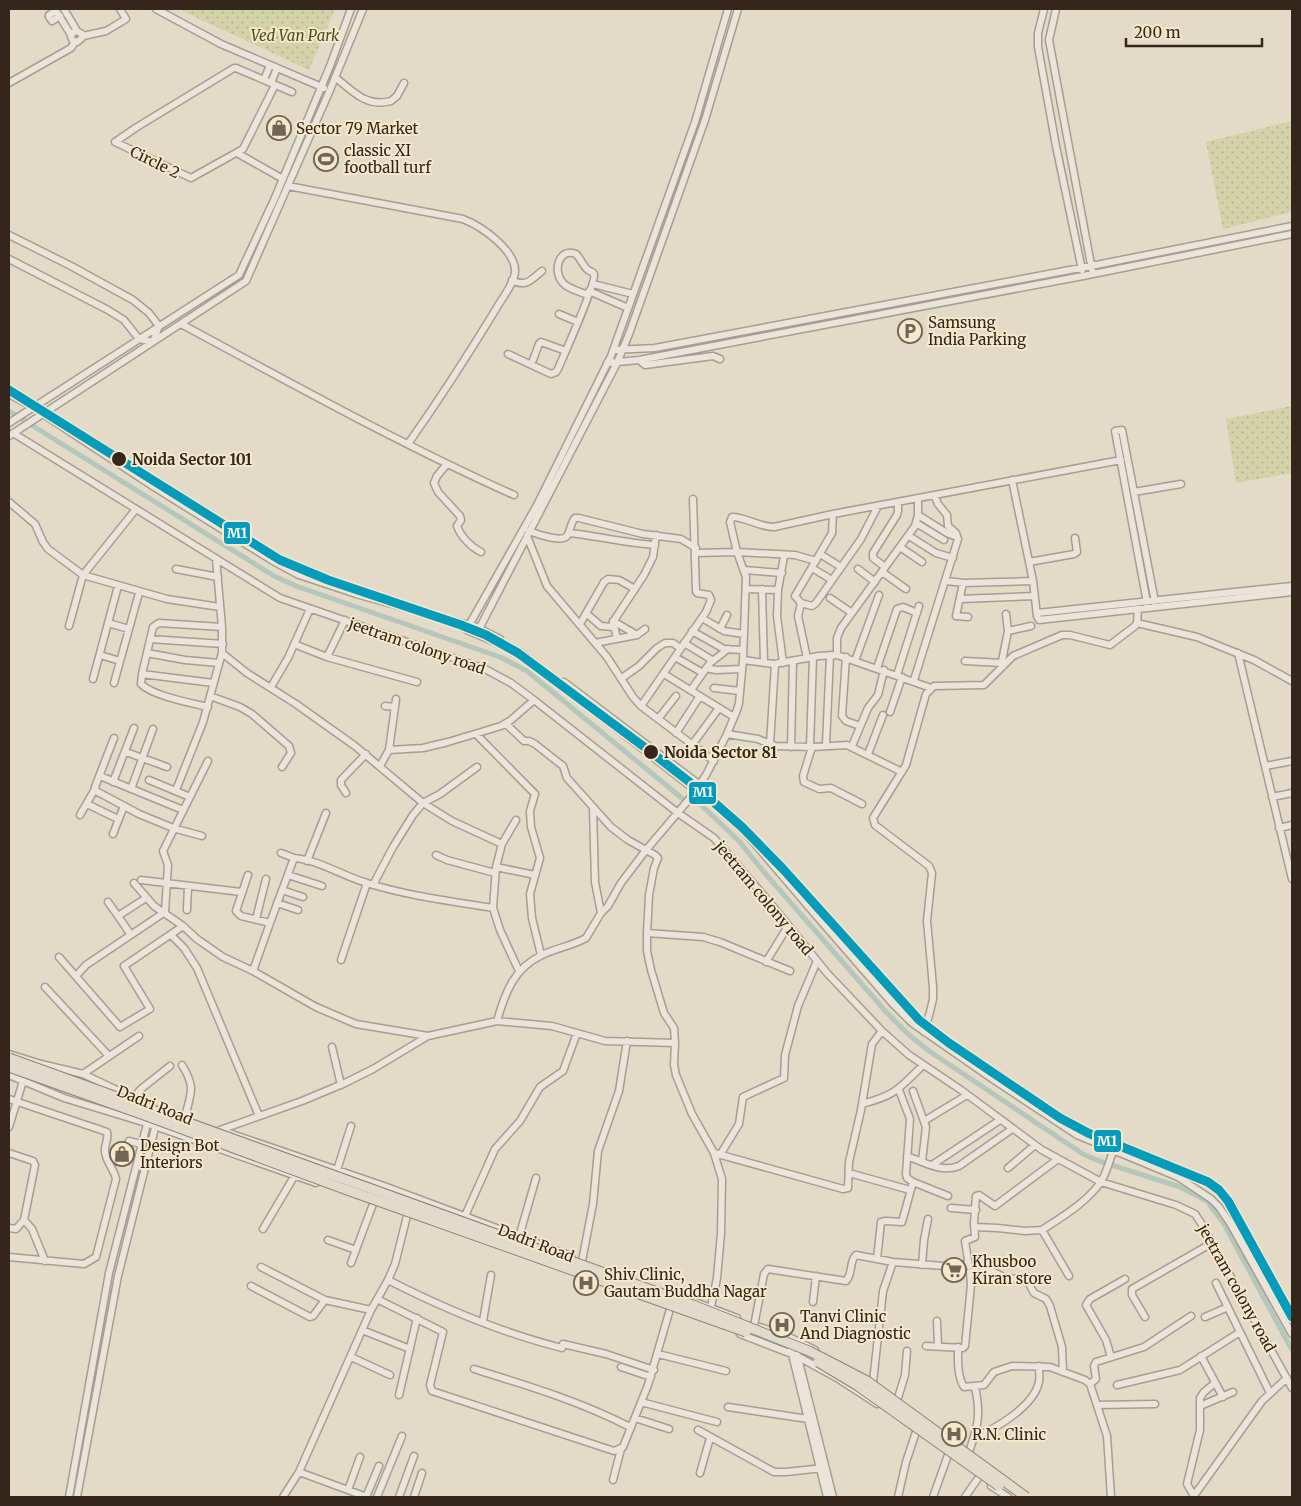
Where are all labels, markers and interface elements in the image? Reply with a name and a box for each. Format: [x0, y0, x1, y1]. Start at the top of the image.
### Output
scale bar [1126, 15, 1262, 47]
text: 200 m [1134, 23, 1181, 42]
park label: Ved Van Park [251, 26, 340, 45]
shop icon: Sector 79 Market [266, 115, 292, 141]
place label: Sector 79 Market [296, 119, 419, 138]
place label: classic XI football turf [344, 141, 432, 177]
street label: Circle 2 [127, 142, 183, 182]
sports icon: classic XI football turf [313, 146, 339, 172]
place label: Samsung India Parking [928, 313, 1026, 349]
parking icon: Samsung India Parking [897, 318, 923, 344]
marker: Noida Sector 101 [110, 450, 128, 468]
place label: Noida Sector 101 [132, 450, 252, 469]
line badge: M1 [223, 521, 251, 545]
text: M1 [227, 524, 248, 542]
street label: jeetram colony road [345, 613, 488, 678]
marker: Noida Sector 81 [642, 743, 660, 761]
place label: Noida Sector 81 [664, 743, 777, 762]
line badge: M1 [688, 781, 717, 805]
text: M1 [693, 783, 714, 801]
street label: jeetram colony road [710, 836, 817, 959]
street label: Dadri Road [114, 1081, 196, 1129]
line badge: M1 [1093, 1129, 1122, 1153]
text: M1 [1097, 1132, 1118, 1150]
place label: Design Bot Interiors [140, 1136, 219, 1172]
shop icon: Design Bot Interiors [109, 1141, 135, 1167]
street label: Dadri Road [495, 1220, 577, 1266]
street label: jeetram colony road [1193, 1220, 1280, 1355]
place label: Khusboo Kiran store [972, 1252, 1052, 1288]
supermarket icon: Khusboo Kiran store [941, 1257, 967, 1283]
place label: Shiv Clinic, Gautam Buddha Nagar [604, 1265, 767, 1301]
hospital icon: Shiv Clinic, Gautam Buddha Nagar [573, 1270, 599, 1296]
place label: Tanvi Clinic And Diagnostic [799, 1307, 911, 1343]
hospital icon: Tanvi Clinic And Diagnostic [769, 1312, 795, 1338]
hospital icon: R.N. Clinic [941, 1421, 967, 1447]
place label: R.N. Clinic [972, 1425, 1046, 1444]

